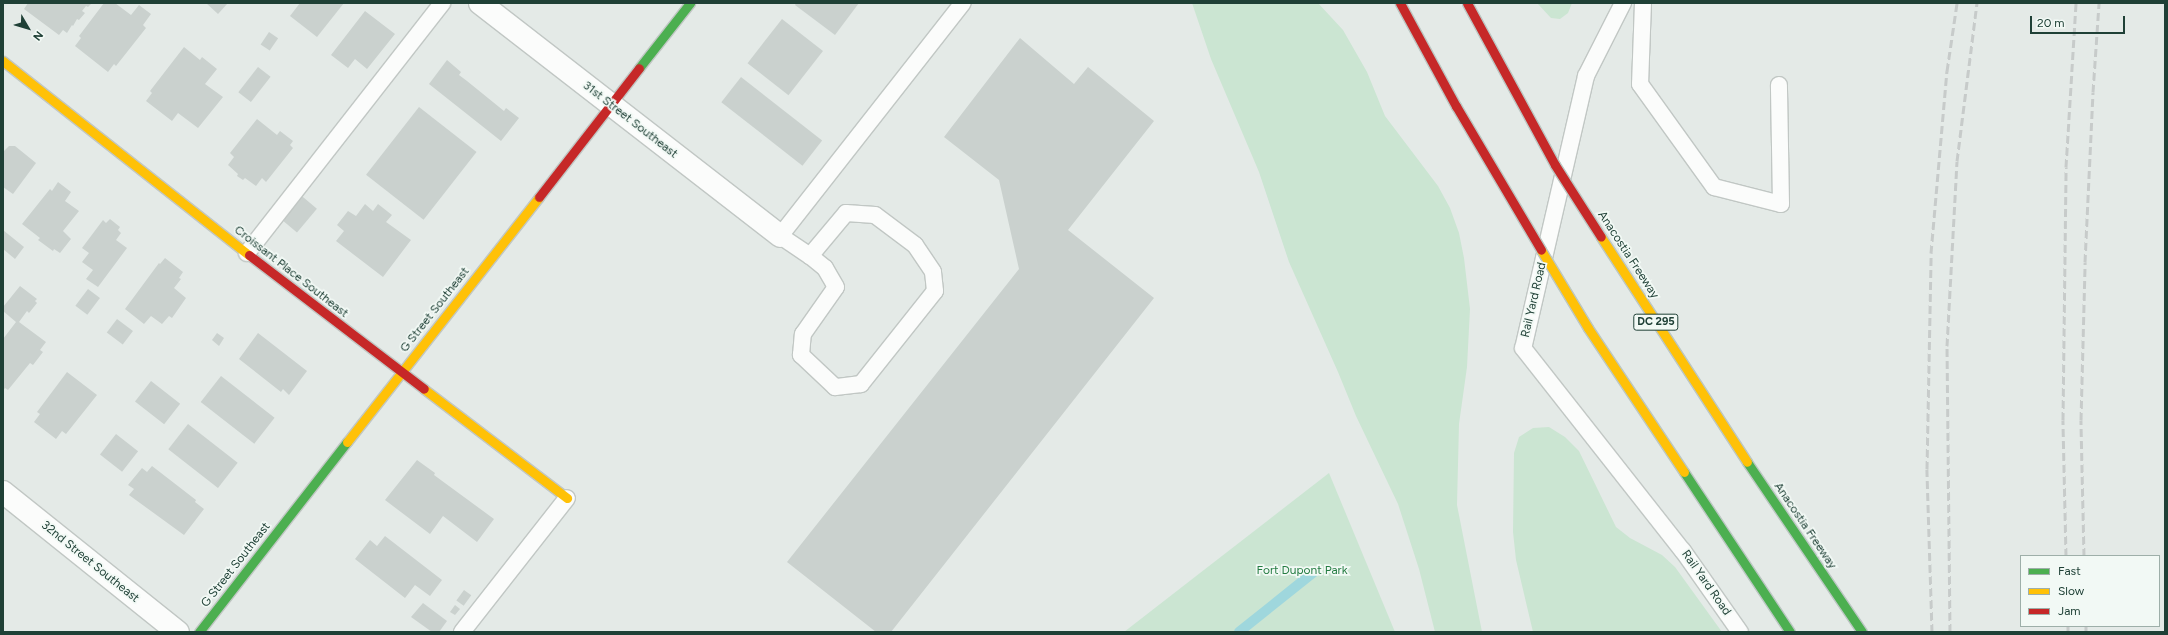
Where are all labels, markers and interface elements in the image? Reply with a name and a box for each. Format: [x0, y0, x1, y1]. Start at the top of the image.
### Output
north arrow [8, 8, 48, 48]
scale bar [2032, 8, 2127, 34]
text: 20 m [2037, 16, 2065, 30]
text: N [30, 28, 46, 43]
street label: 31st Street Southeast [580, 79, 680, 161]
street label: Anacostia Freeway [1594, 209, 1662, 301]
street label: Croissant Place Southeast [231, 223, 351, 321]
street label: Rail Yard Road [1518, 261, 1550, 339]
street label: G Street Southeast [397, 265, 473, 355]
road number: DC 295 [1633, 313, 1679, 331]
street label: Anacostia Freeway [1771, 480, 1839, 572]
street label: 32nd Street Southeast [38, 518, 142, 606]
street label: G Street Southeast [198, 520, 274, 610]
street label: Rail Yard Road [1678, 548, 1734, 618]
legend [2020, 555, 2160, 627]
park label: Fort Dupont Park [1257, 564, 1347, 578]
text: Fast [2058, 564, 2081, 578]
text: Slow [2058, 584, 2084, 598]
text: Jam [2058, 604, 2081, 618]

